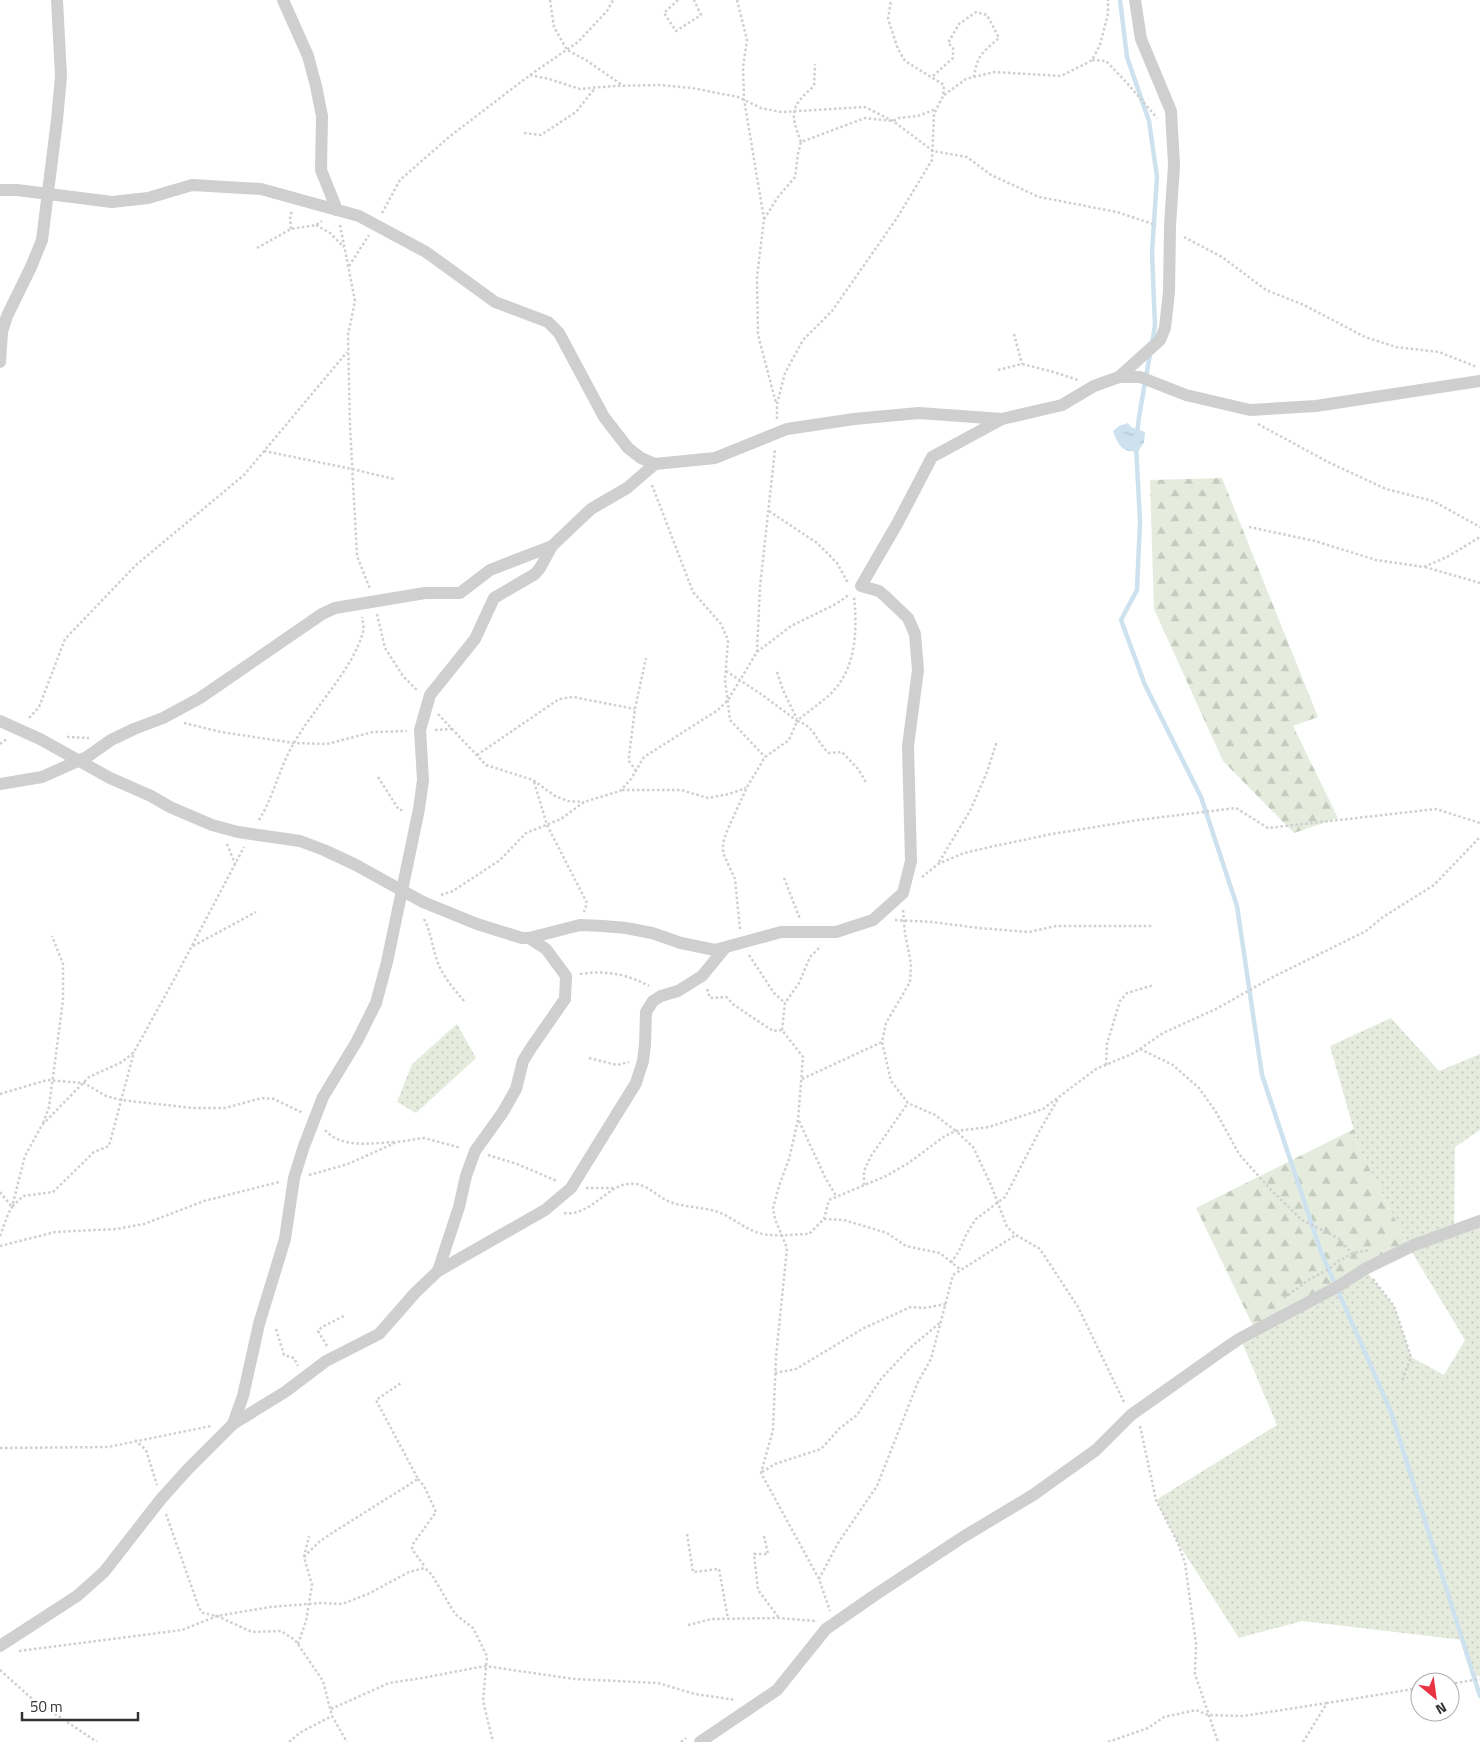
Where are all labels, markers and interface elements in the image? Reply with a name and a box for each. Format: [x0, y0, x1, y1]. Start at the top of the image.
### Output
north arrow [1410, 1672, 1460, 1722]
scale bar [22, 1690, 139, 1722]
text: 50 m [30, 1695, 63, 1718]
text: N [1432, 1697, 1451, 1720]

